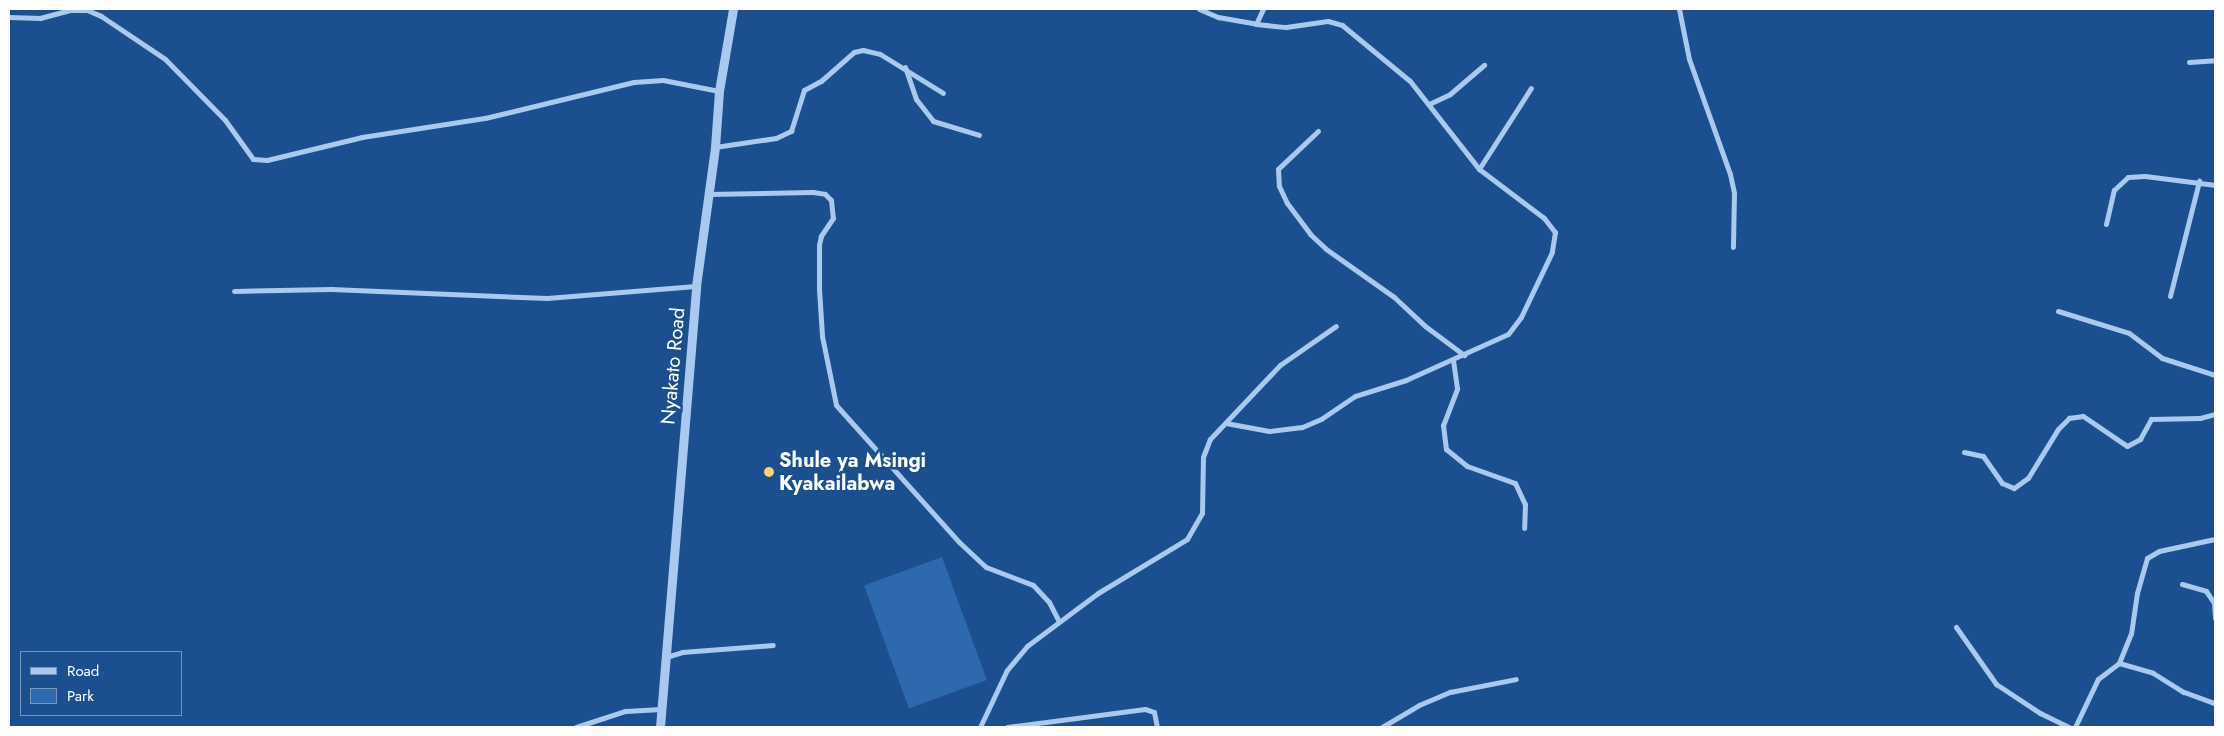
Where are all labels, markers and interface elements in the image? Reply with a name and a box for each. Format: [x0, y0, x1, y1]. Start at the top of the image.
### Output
street label: Nyakato Road [656, 307, 690, 425]
place label: Shule ya Msingi Kyakailabwa [779, 449, 926, 496]
marker: Shule ya Msingi Kyakailabwa [763, 466, 775, 478]
legend [20, 651, 182, 716]
text: Road [67, 660, 99, 682]
text: Park [67, 685, 94, 707]

